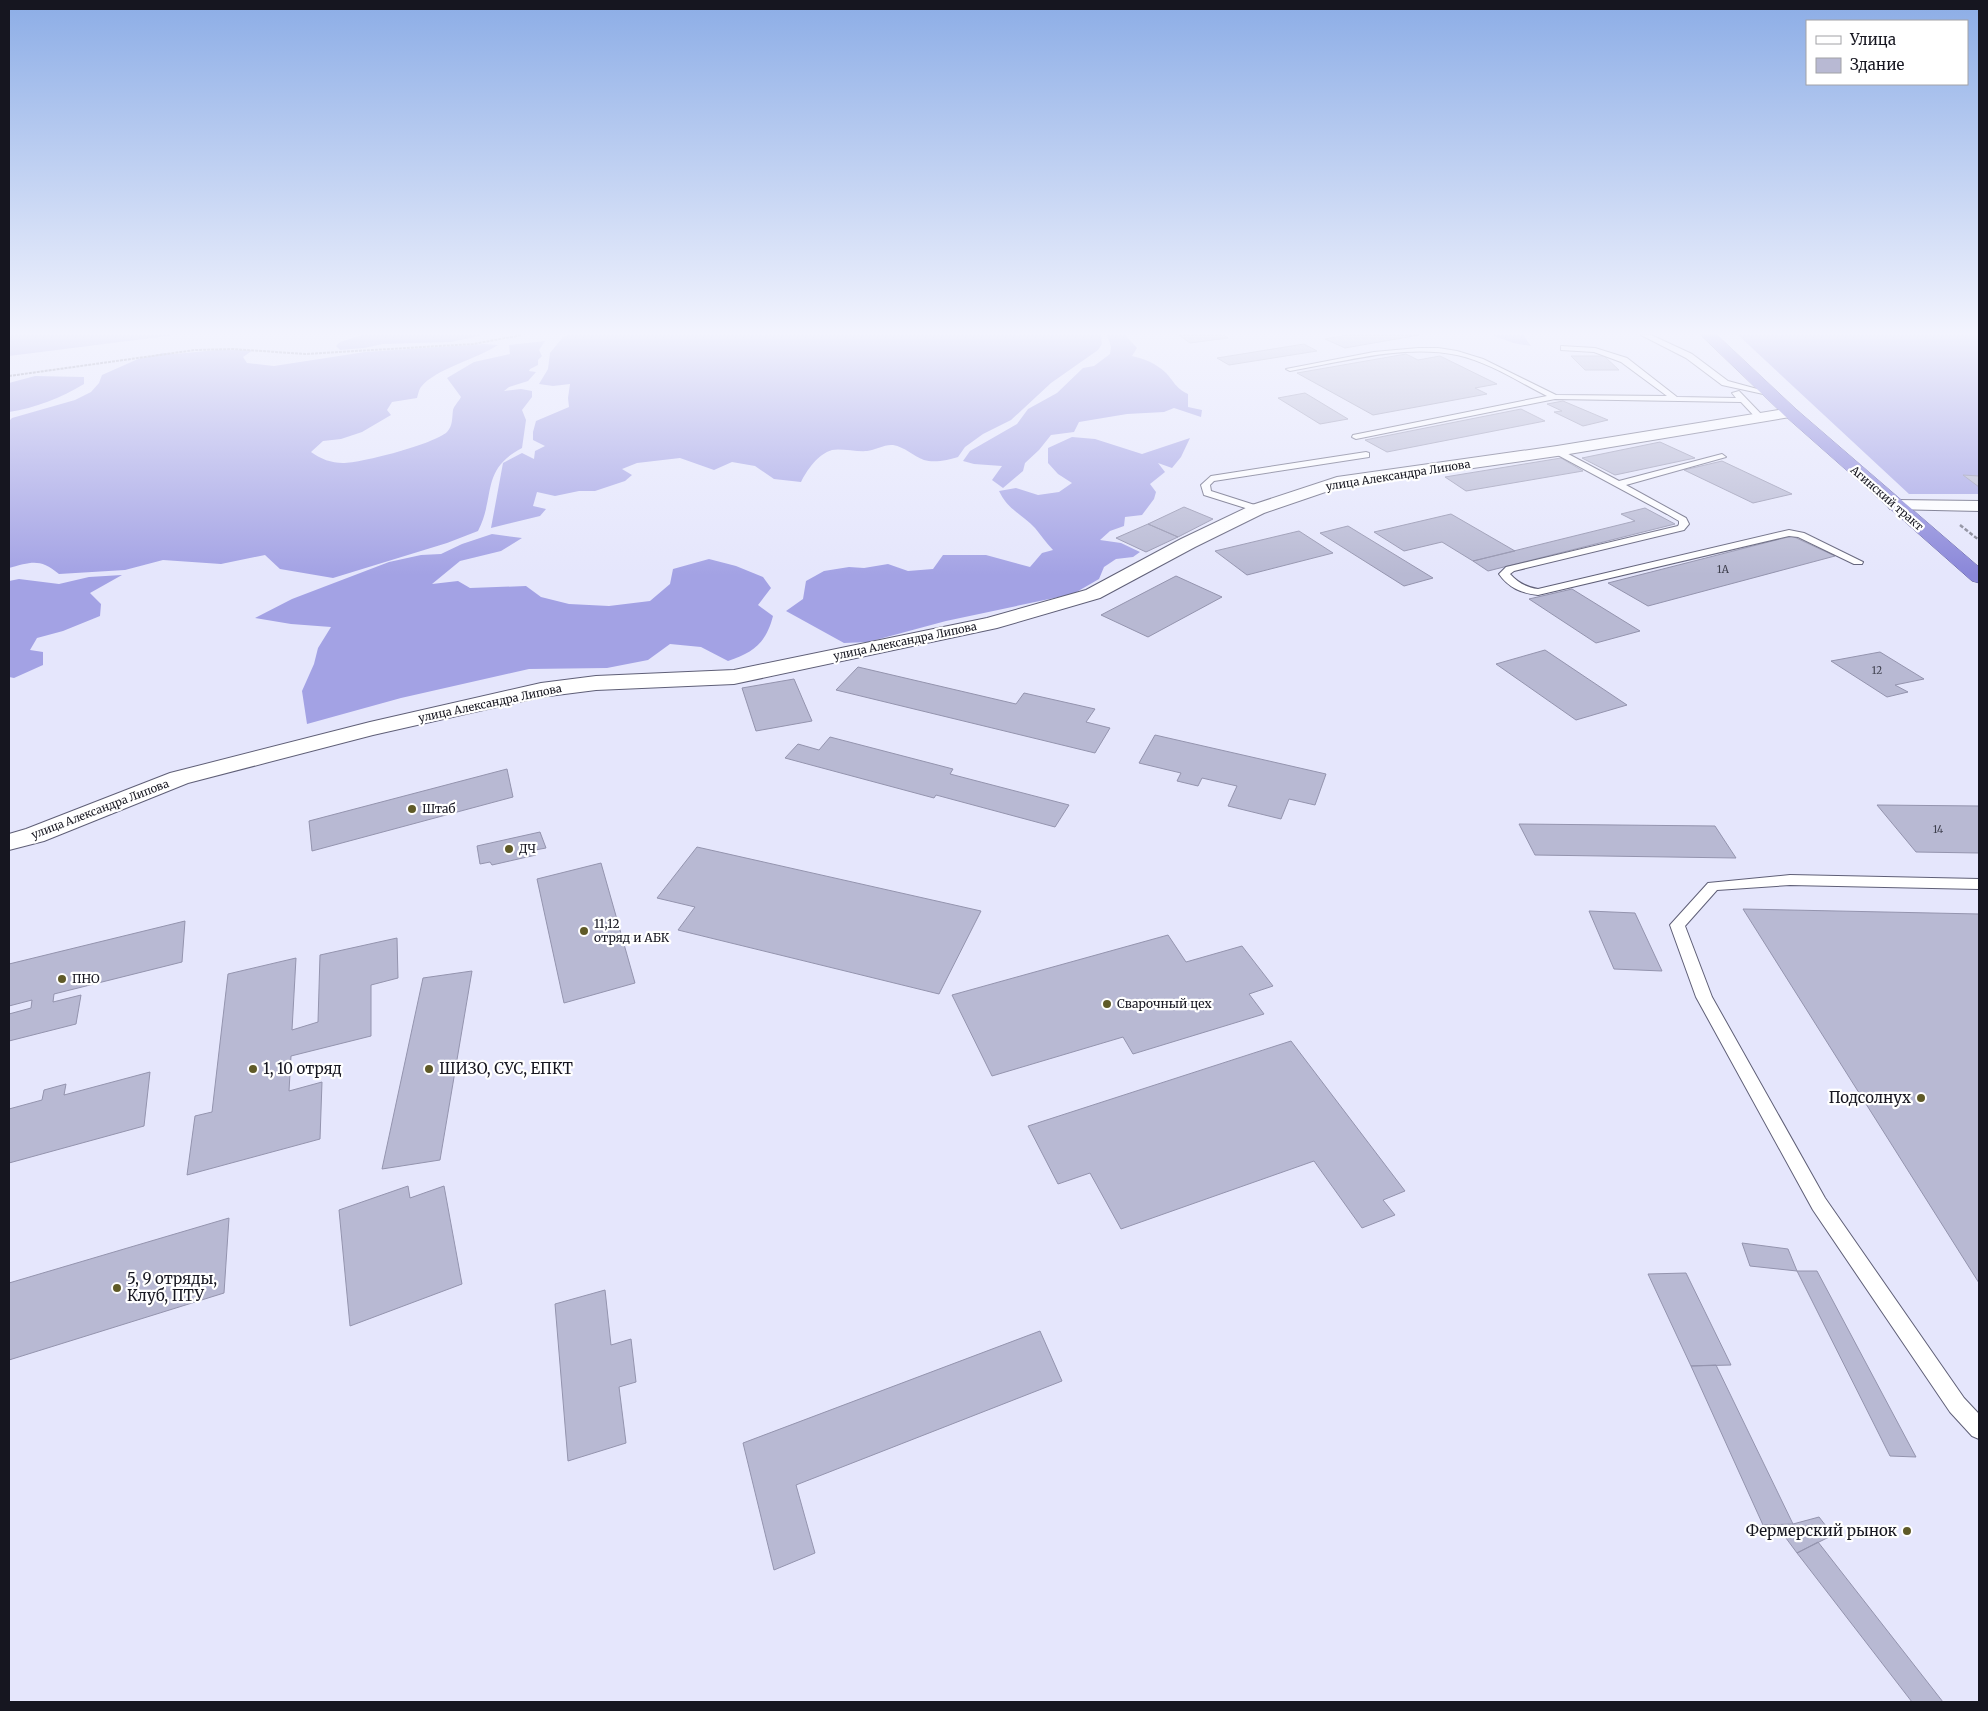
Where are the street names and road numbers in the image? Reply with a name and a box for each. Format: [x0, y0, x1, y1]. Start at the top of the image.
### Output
street label: улица Александра Липова [1325, 457, 1471, 493]
street label: Агинский тракт [1847, 462, 1926, 534]
street label: улица Александра Липова [832, 619, 978, 663]
street label: улица Александра Липова [417, 681, 563, 725]
street label: улица Александра Липова [29, 776, 171, 842]

